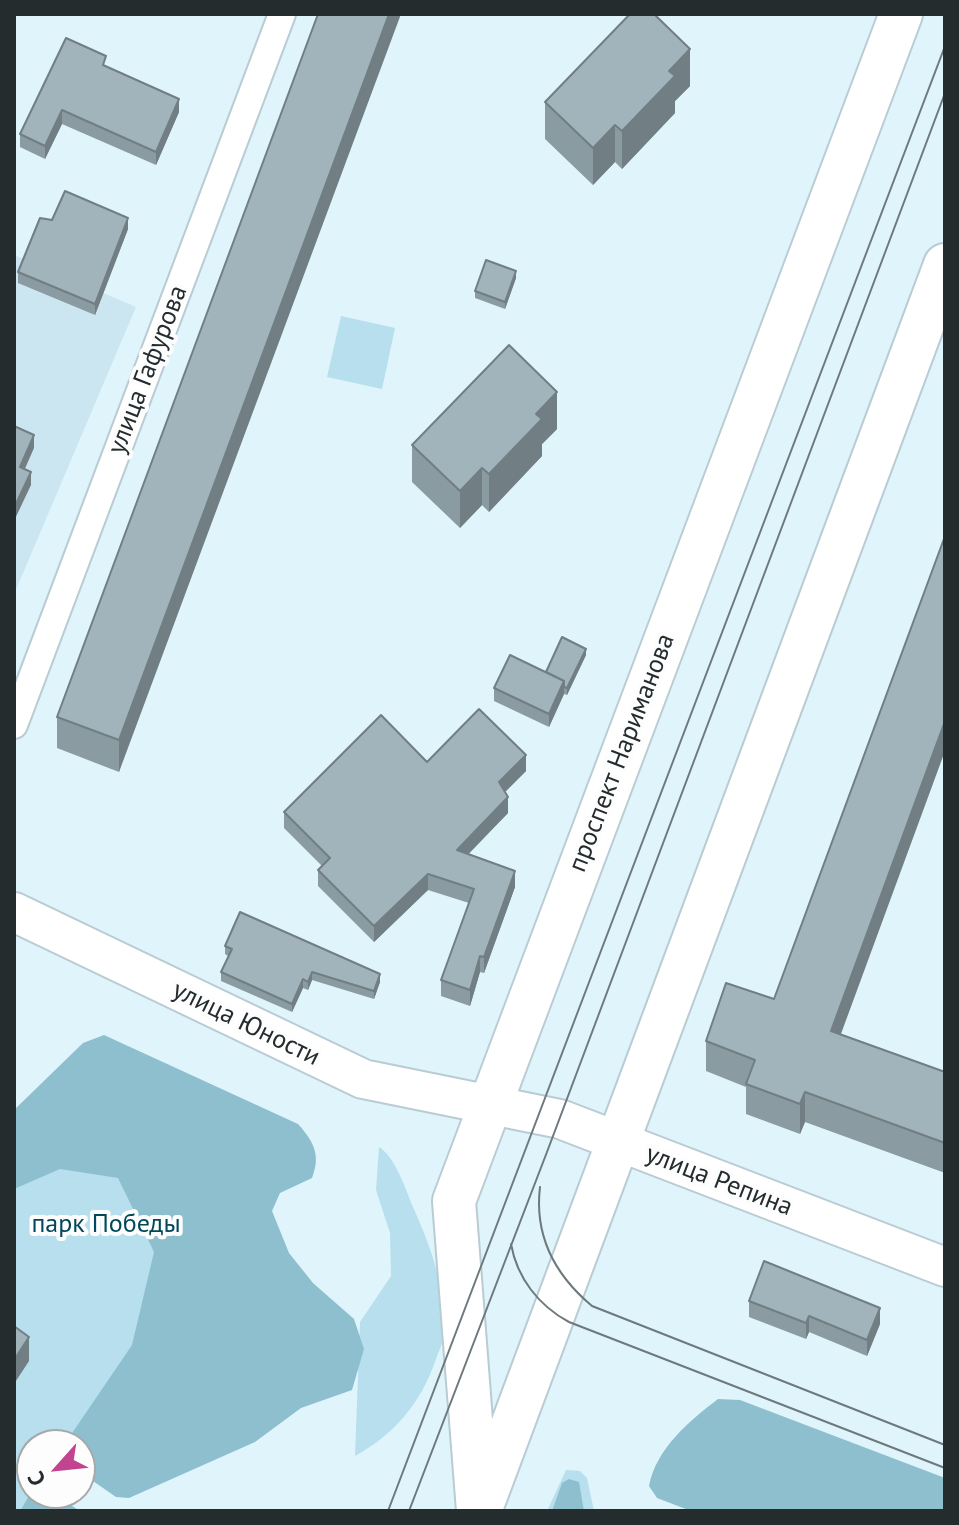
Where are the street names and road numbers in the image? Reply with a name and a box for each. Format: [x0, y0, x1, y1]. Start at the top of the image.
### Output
street label: улица Гафурова [102, 281, 194, 459]
street label: проспект Нариманова [562, 629, 682, 877]
street label: улица Юности [167, 975, 325, 1073]
street label: улица Репина [641, 1139, 797, 1223]

